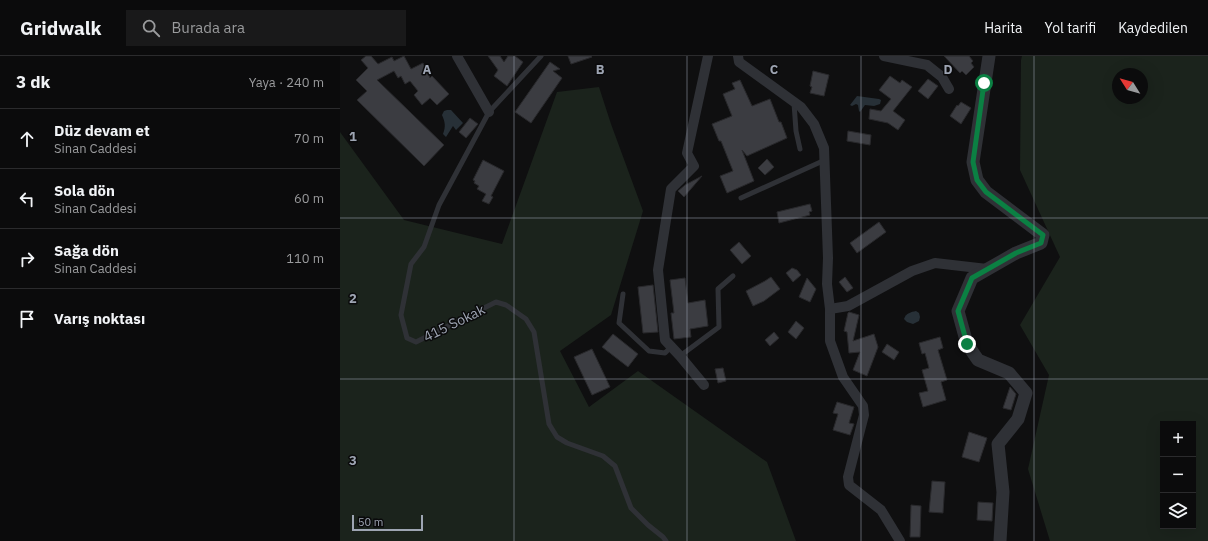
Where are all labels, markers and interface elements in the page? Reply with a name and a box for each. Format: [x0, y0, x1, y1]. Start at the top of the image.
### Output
search box [126, 10, 406, 46]
text: Gridwalk [20, 16, 102, 40]
icon: search [140, 17, 162, 39]
text: Burada ara [172, 18, 245, 37]
text: Harita [984, 19, 1023, 37]
text: Yol tarifi [1045, 19, 1096, 37]
text: Kaydedilen [1118, 19, 1188, 37]
text: A [423, 61, 432, 78]
text: B [596, 61, 605, 78]
text: C [770, 61, 779, 78]
text: D [943, 61, 953, 78]
north arrow [1112, 68, 1148, 104]
text: 3 dk [16, 71, 50, 93]
text: Yaya · 240 m [249, 74, 324, 91]
route start [975, 74, 993, 92]
text: Düz devam et [54, 121, 150, 140]
icon: ahead [16, 128, 38, 150]
text: 1 [349, 128, 357, 145]
text: 70 m [294, 130, 324, 147]
text: Sinan Caddesi [54, 140, 136, 157]
text: Sola dön [54, 181, 115, 200]
icon: left [16, 188, 38, 210]
text: 60 m [294, 190, 324, 207]
text: Sinan Caddesi [54, 200, 136, 217]
text: Sağa dön [54, 241, 119, 260]
icon: right [16, 248, 38, 270]
text: 110 m [286, 250, 324, 267]
text: Sinan Caddesi [54, 260, 136, 277]
text: 2 [349, 290, 357, 307]
street label: 415 Sokak [420, 300, 488, 346]
icon: arrive [16, 308, 38, 330]
text: Varış noktası [54, 309, 145, 328]
route end [958, 335, 976, 353]
map controls [1160, 421, 1196, 529]
button: + [1160, 421, 1196, 457]
text: 3 [349, 452, 357, 469]
button: − [1160, 457, 1196, 493]
button: layers [1160, 493, 1196, 529]
scale bar [352, 513, 423, 532]
text: 50 m [358, 515, 383, 529]

